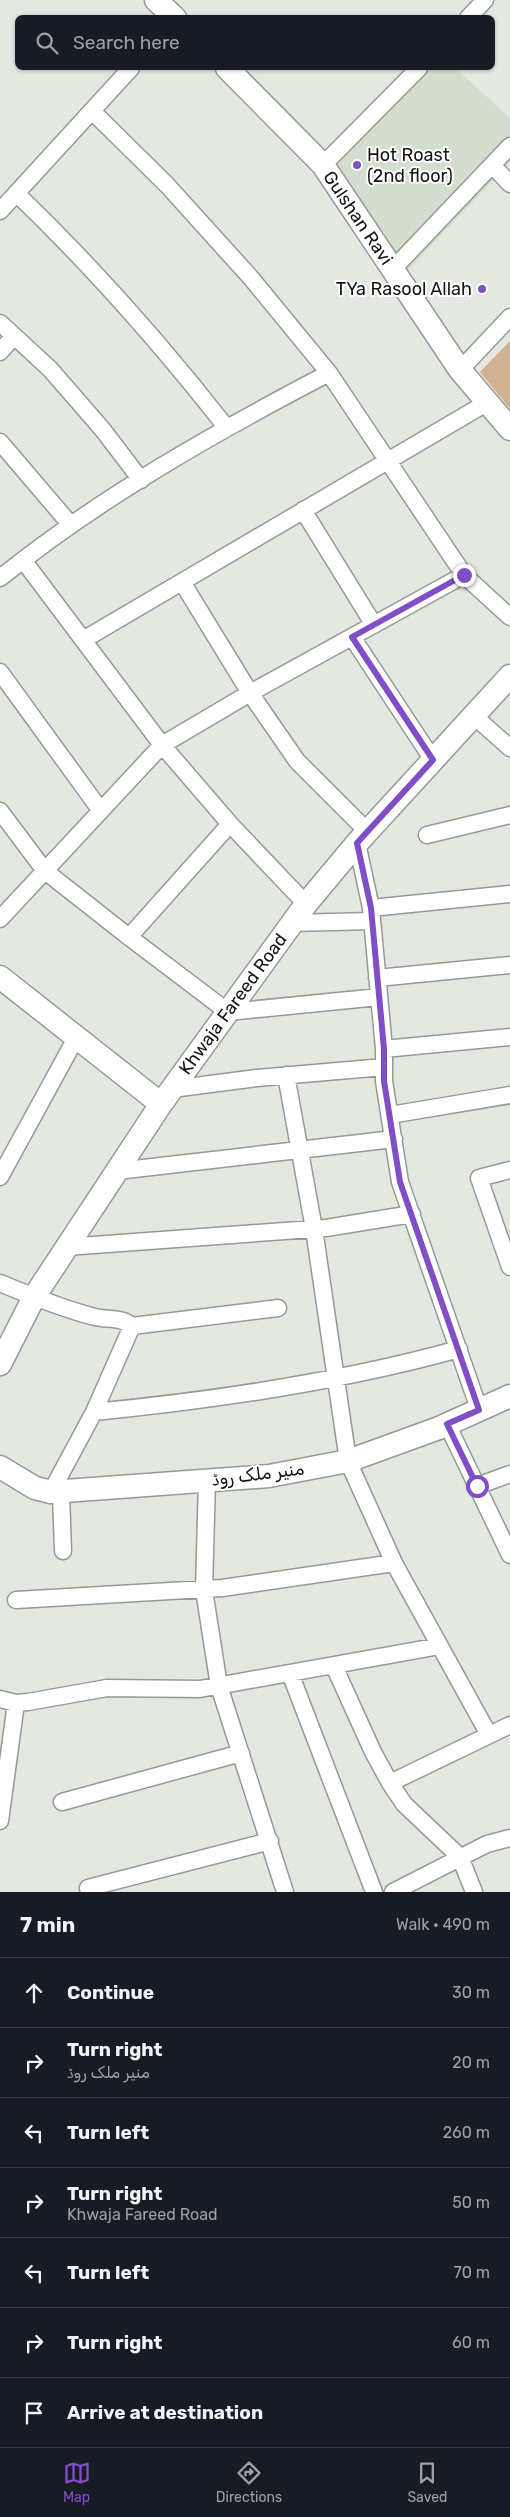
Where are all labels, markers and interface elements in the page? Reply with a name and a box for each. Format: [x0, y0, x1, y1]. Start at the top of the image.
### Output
search box [15, 15, 495, 70]
icon: search [33, 29, 61, 57]
text: Search here [73, 31, 180, 54]
place label: Hot Roast (2nd floor) [367, 144, 453, 187]
marker: Hot Roast (2nd floor) [351, 159, 363, 171]
street label: Gulshan Ravi [318, 167, 398, 269]
place label: TYa Rasool Allah [336, 278, 472, 300]
marker: TYa Rasool Allah [476, 283, 488, 295]
route end [453, 564, 476, 587]
street label: Khwaja Fareed Road [174, 929, 292, 1079]
street label: منیر ملک روڈ [210, 1457, 306, 1491]
route start [466, 1475, 489, 1498]
text: 7 min [20, 1912, 75, 1937]
text: Walk · 490 m [396, 1915, 490, 1934]
icon: ahead [20, 1979, 48, 2007]
text: Continue [67, 1981, 154, 2004]
text: 30 m [452, 1983, 490, 2002]
text: Turn right [67, 2038, 162, 2061]
icon: right [20, 2049, 48, 2077]
text: 20 m [452, 2053, 490, 2072]
text: منیر ملک روڈ [67, 2063, 150, 2082]
icon: left [20, 2119, 48, 2147]
text: Turn left [67, 2121, 149, 2144]
text: 260 m [443, 2123, 490, 2142]
text: Turn right [67, 2182, 162, 2205]
icon: right [20, 2189, 48, 2217]
text: 50 m [452, 2193, 490, 2212]
text: Khwaja Fareed Road [67, 2205, 218, 2224]
icon: left [20, 2259, 48, 2287]
text: Turn left [67, 2261, 149, 2284]
text: 70 m [453, 2263, 490, 2282]
icon: right [20, 2329, 48, 2357]
text: Turn right [67, 2331, 162, 2354]
text: 60 m [452, 2333, 490, 2352]
icon: arrive [20, 2399, 48, 2427]
text: Arrive at destination [67, 2401, 263, 2424]
tab: Map [63, 2459, 91, 2506]
tab: Directions [216, 2459, 282, 2506]
tab: Saved [407, 2459, 447, 2506]

